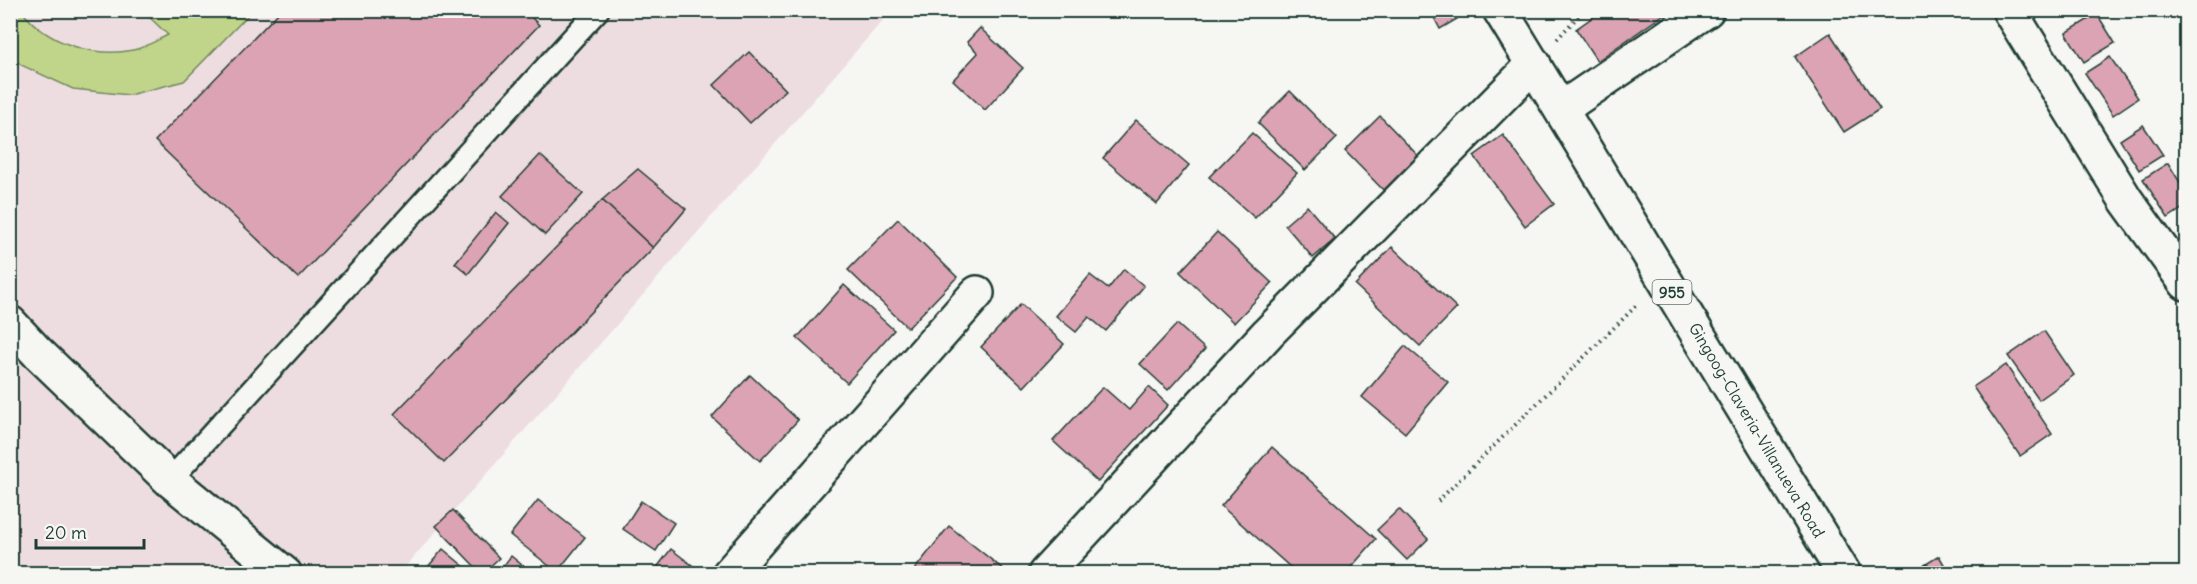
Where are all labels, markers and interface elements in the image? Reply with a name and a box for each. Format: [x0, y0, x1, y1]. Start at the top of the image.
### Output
road number: 955 [1652, 280, 1692, 304]
street label: Gingoog-Claveria-Villanueva Road [1685, 319, 1829, 541]
scale bar [36, 512, 144, 550]
text: 20 m [45, 521, 87, 544]

